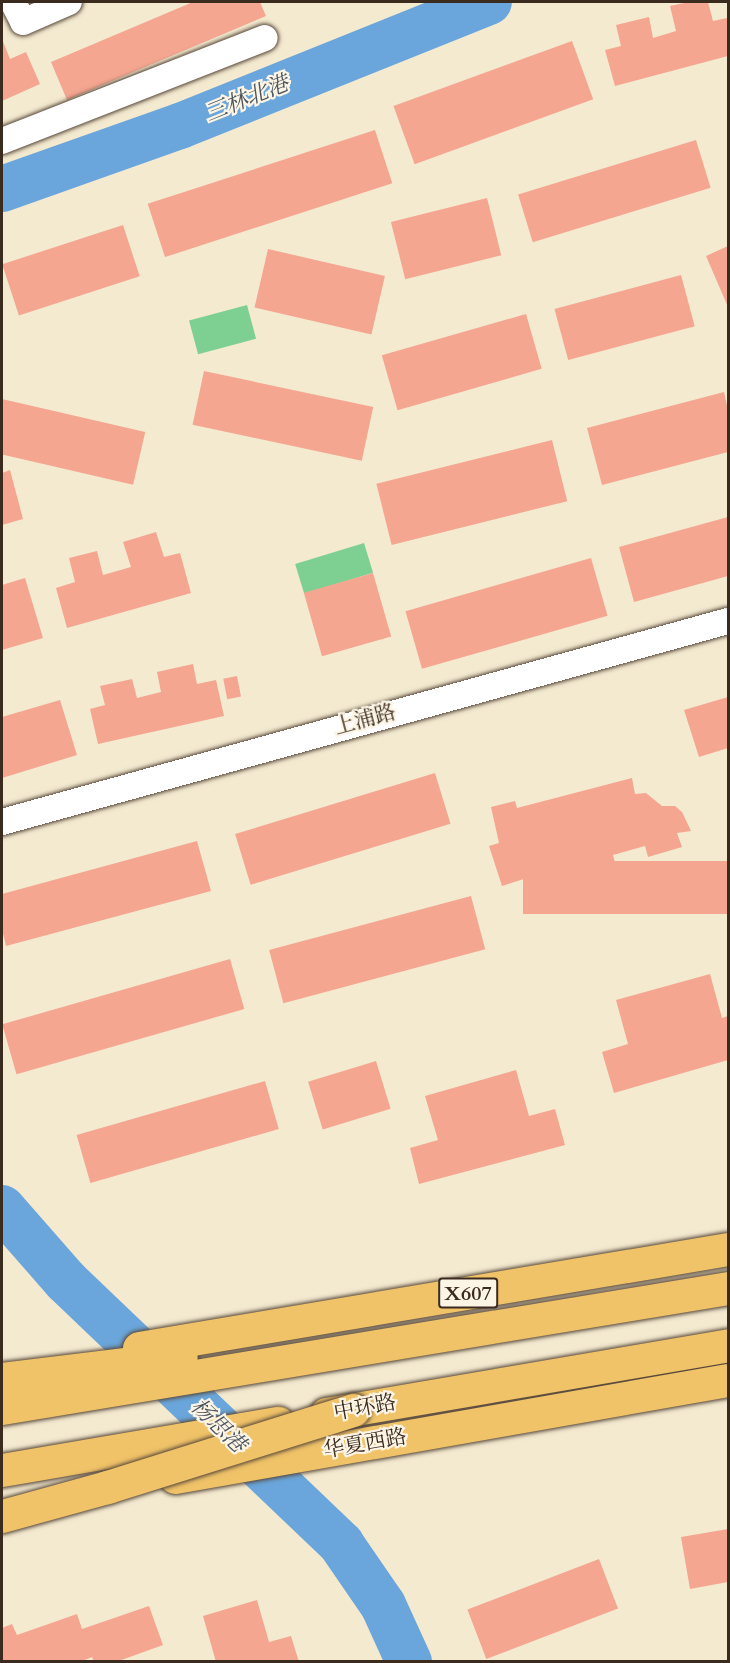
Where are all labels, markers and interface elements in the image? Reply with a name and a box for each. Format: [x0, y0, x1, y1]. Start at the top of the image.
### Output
water label: 三林北港 [201, 70, 293, 128]
street label: 上浦路 [331, 700, 399, 740]
road number: X607 [438, 1276, 498, 1310]
street label: 中环路 [332, 1390, 398, 1426]
water label: 杨思港 [185, 1394, 251, 1458]
street label: 华夏西路 [321, 1424, 409, 1464]

